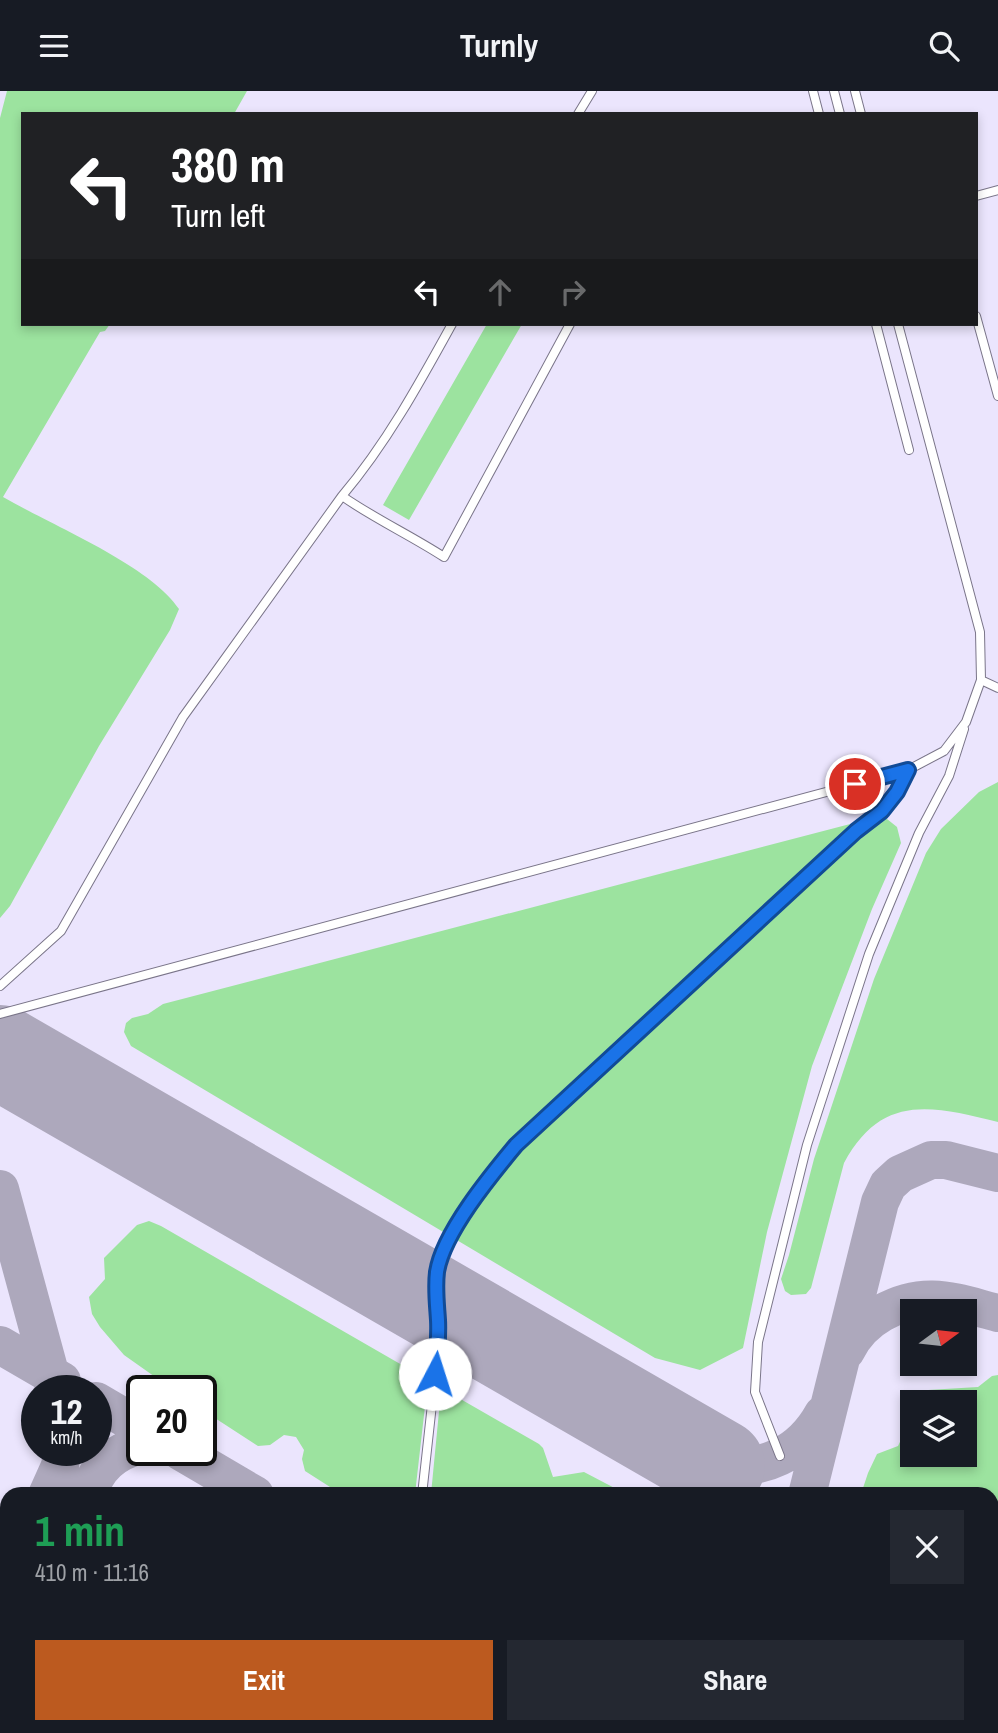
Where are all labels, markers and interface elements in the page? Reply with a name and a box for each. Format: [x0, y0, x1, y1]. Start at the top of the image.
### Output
text: Turnly [460, 24, 538, 67]
icon: menu [35, 27, 73, 65]
icon: search [925, 27, 963, 65]
text: 380 m [171, 131, 285, 197]
icon: left [56, 140, 147, 231]
text: Turn left [171, 194, 265, 237]
icon: left [408, 273, 446, 311]
icon: ahead [481, 273, 519, 311]
icon: right [554, 273, 592, 311]
pin [825, 754, 885, 814]
icon: arrive [836, 765, 874, 803]
north arrow [900, 1299, 976, 1375]
map controls [900, 1299, 977, 1467]
position arrow [398, 1337, 472, 1411]
speed limit sign: 20 [126, 1375, 217, 1466]
text: 12 [51, 1388, 82, 1435]
button: layers [900, 1390, 977, 1467]
text: km/h [51, 1425, 83, 1450]
text: 1 min [35, 1503, 125, 1559]
button: close [890, 1510, 964, 1584]
text: 410 m · 11:16 [35, 1557, 149, 1588]
button: Exit [35, 1640, 493, 1720]
button: Share [507, 1640, 964, 1720]

